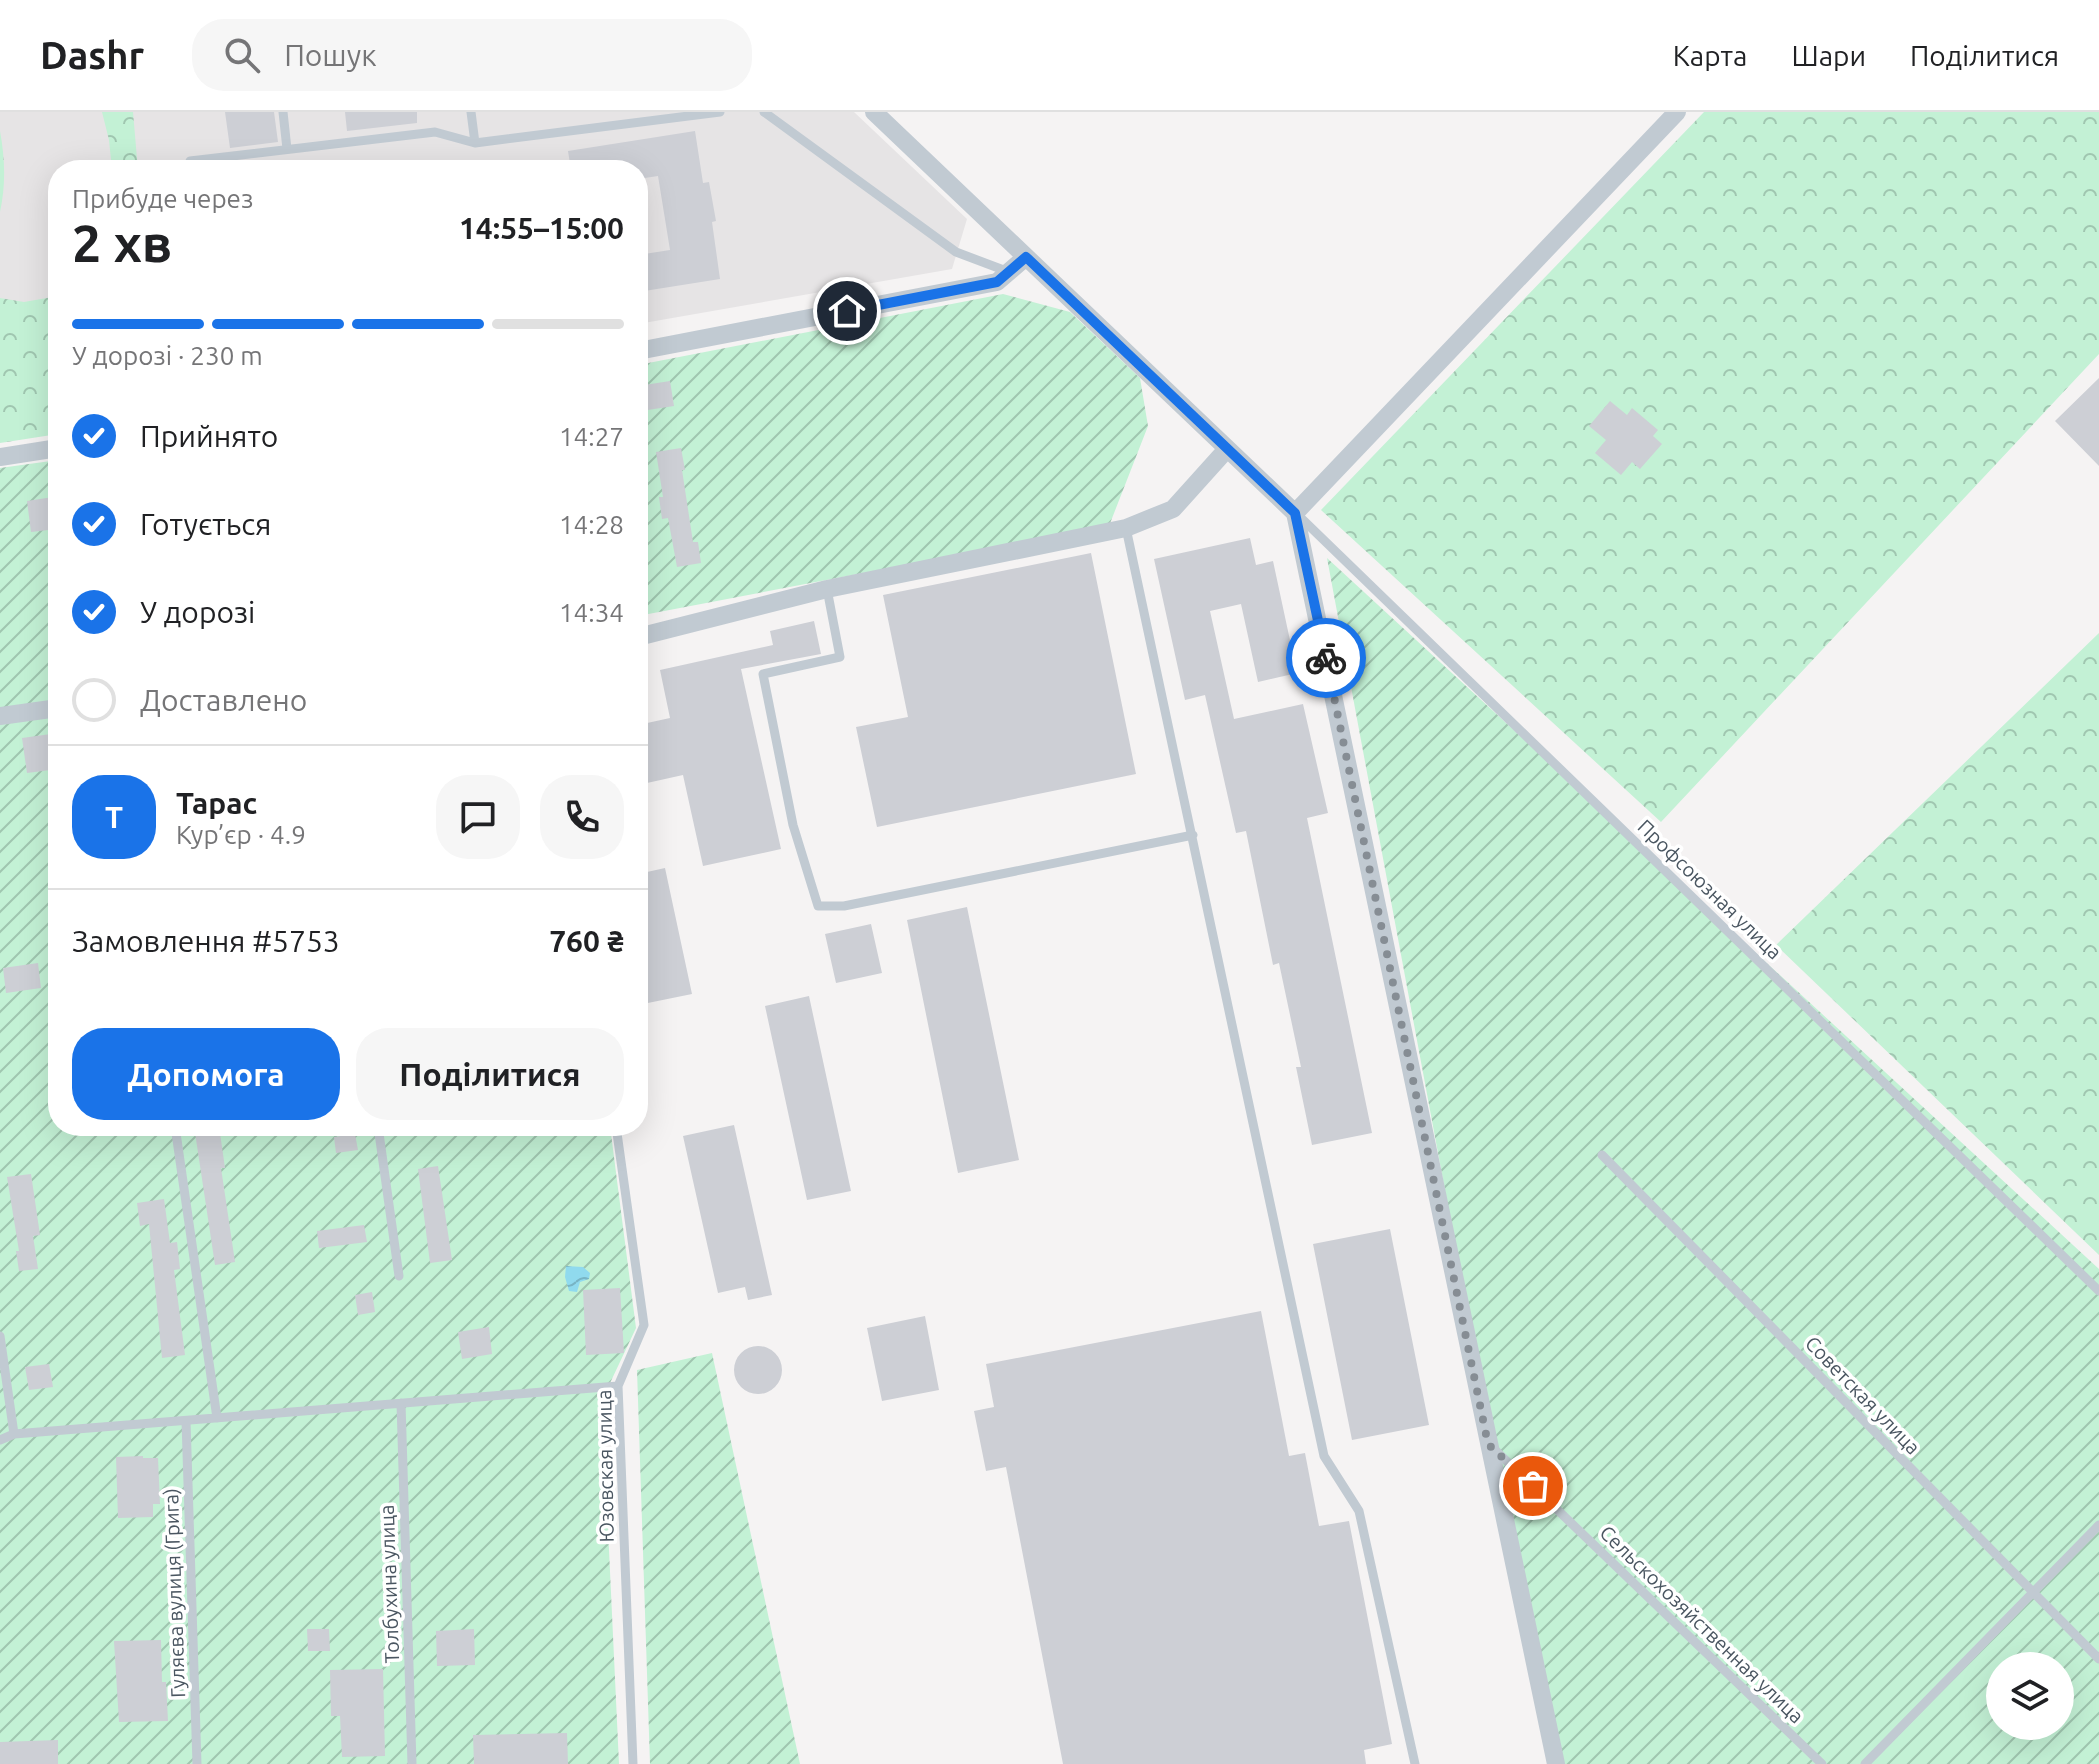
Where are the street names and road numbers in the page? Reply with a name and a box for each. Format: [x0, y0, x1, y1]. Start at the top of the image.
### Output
street label: Профсоюзная улица [1633, 815, 1787, 963]
street label: Советская улица [1801, 1331, 1925, 1459]
street label: Юзовская улица [592, 1389, 618, 1543]
street label: Гуляєва вулиця (Грига) [159, 1488, 189, 1698]
street label: Толбухина улица [375, 1504, 403, 1664]
street label: Сельскохозяйственная улица [1596, 1521, 1808, 1727]

